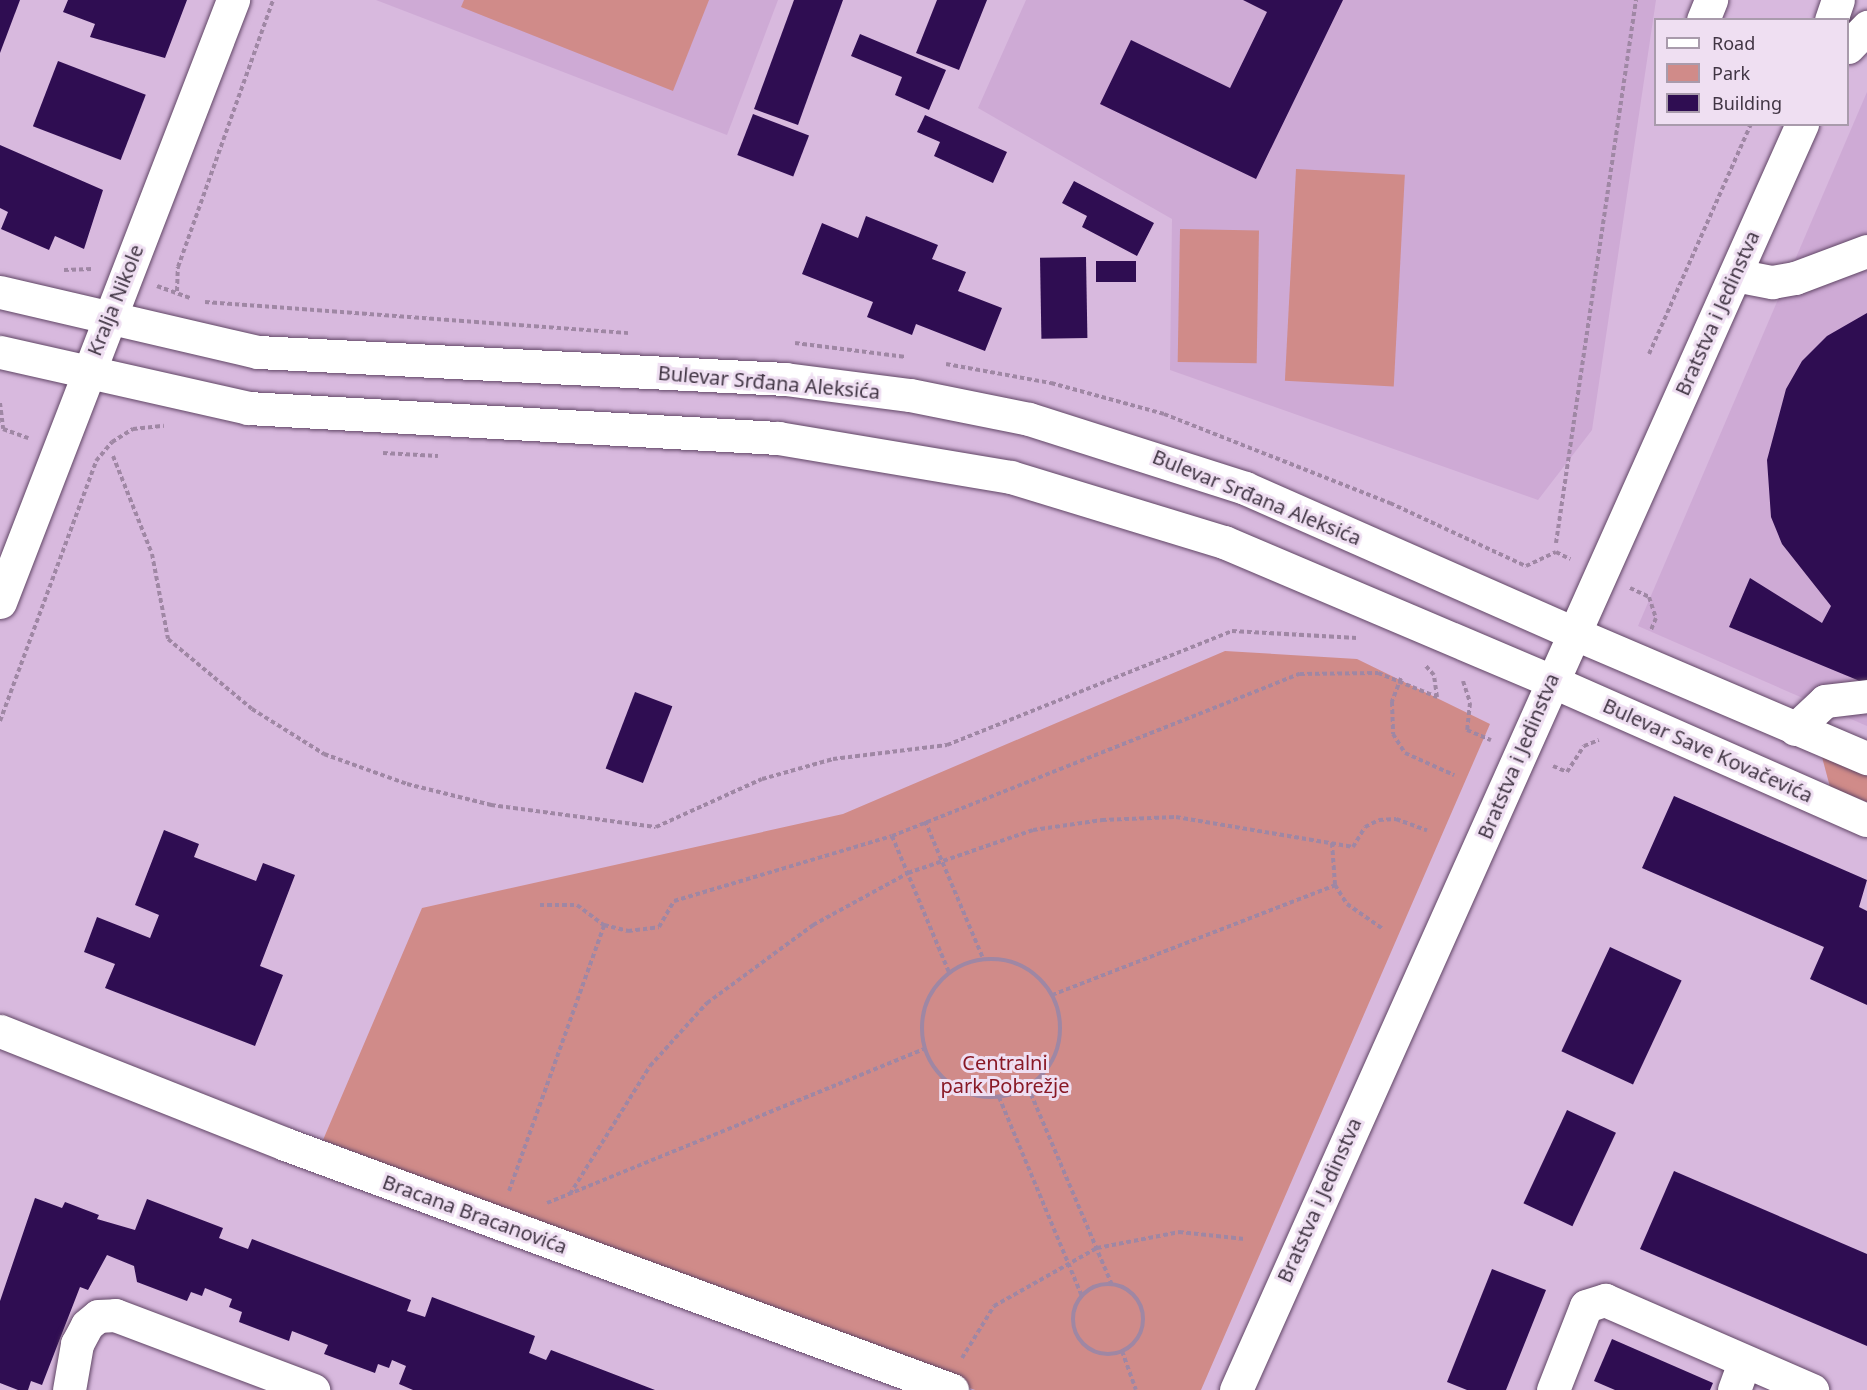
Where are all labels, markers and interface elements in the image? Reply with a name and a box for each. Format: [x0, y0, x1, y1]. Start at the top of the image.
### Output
legend [1654, 18, 1849, 126]
text: Road [1712, 31, 1755, 55]
text: Park [1712, 61, 1750, 85]
text: Building [1712, 91, 1782, 115]
street label: Bratstva i Jedinstva [1670, 227, 1764, 399]
street label: Kralja Nikole [82, 241, 148, 359]
street label: Bulevar Srđana Aleksića [657, 360, 881, 404]
street label: Bulevar Srđana Aleksića [1149, 444, 1365, 550]
street label: Bratstva i Jedinstva [1472, 669, 1564, 843]
street label: Bulevar Save Kovačevića [1599, 693, 1817, 807]
park label: Centralni park Pobrežje [941, 1051, 1069, 1098]
street label: Bratstva i Jedinstva [1272, 1114, 1366, 1286]
street label: Bracana Bracanovića [379, 1169, 571, 1259]

